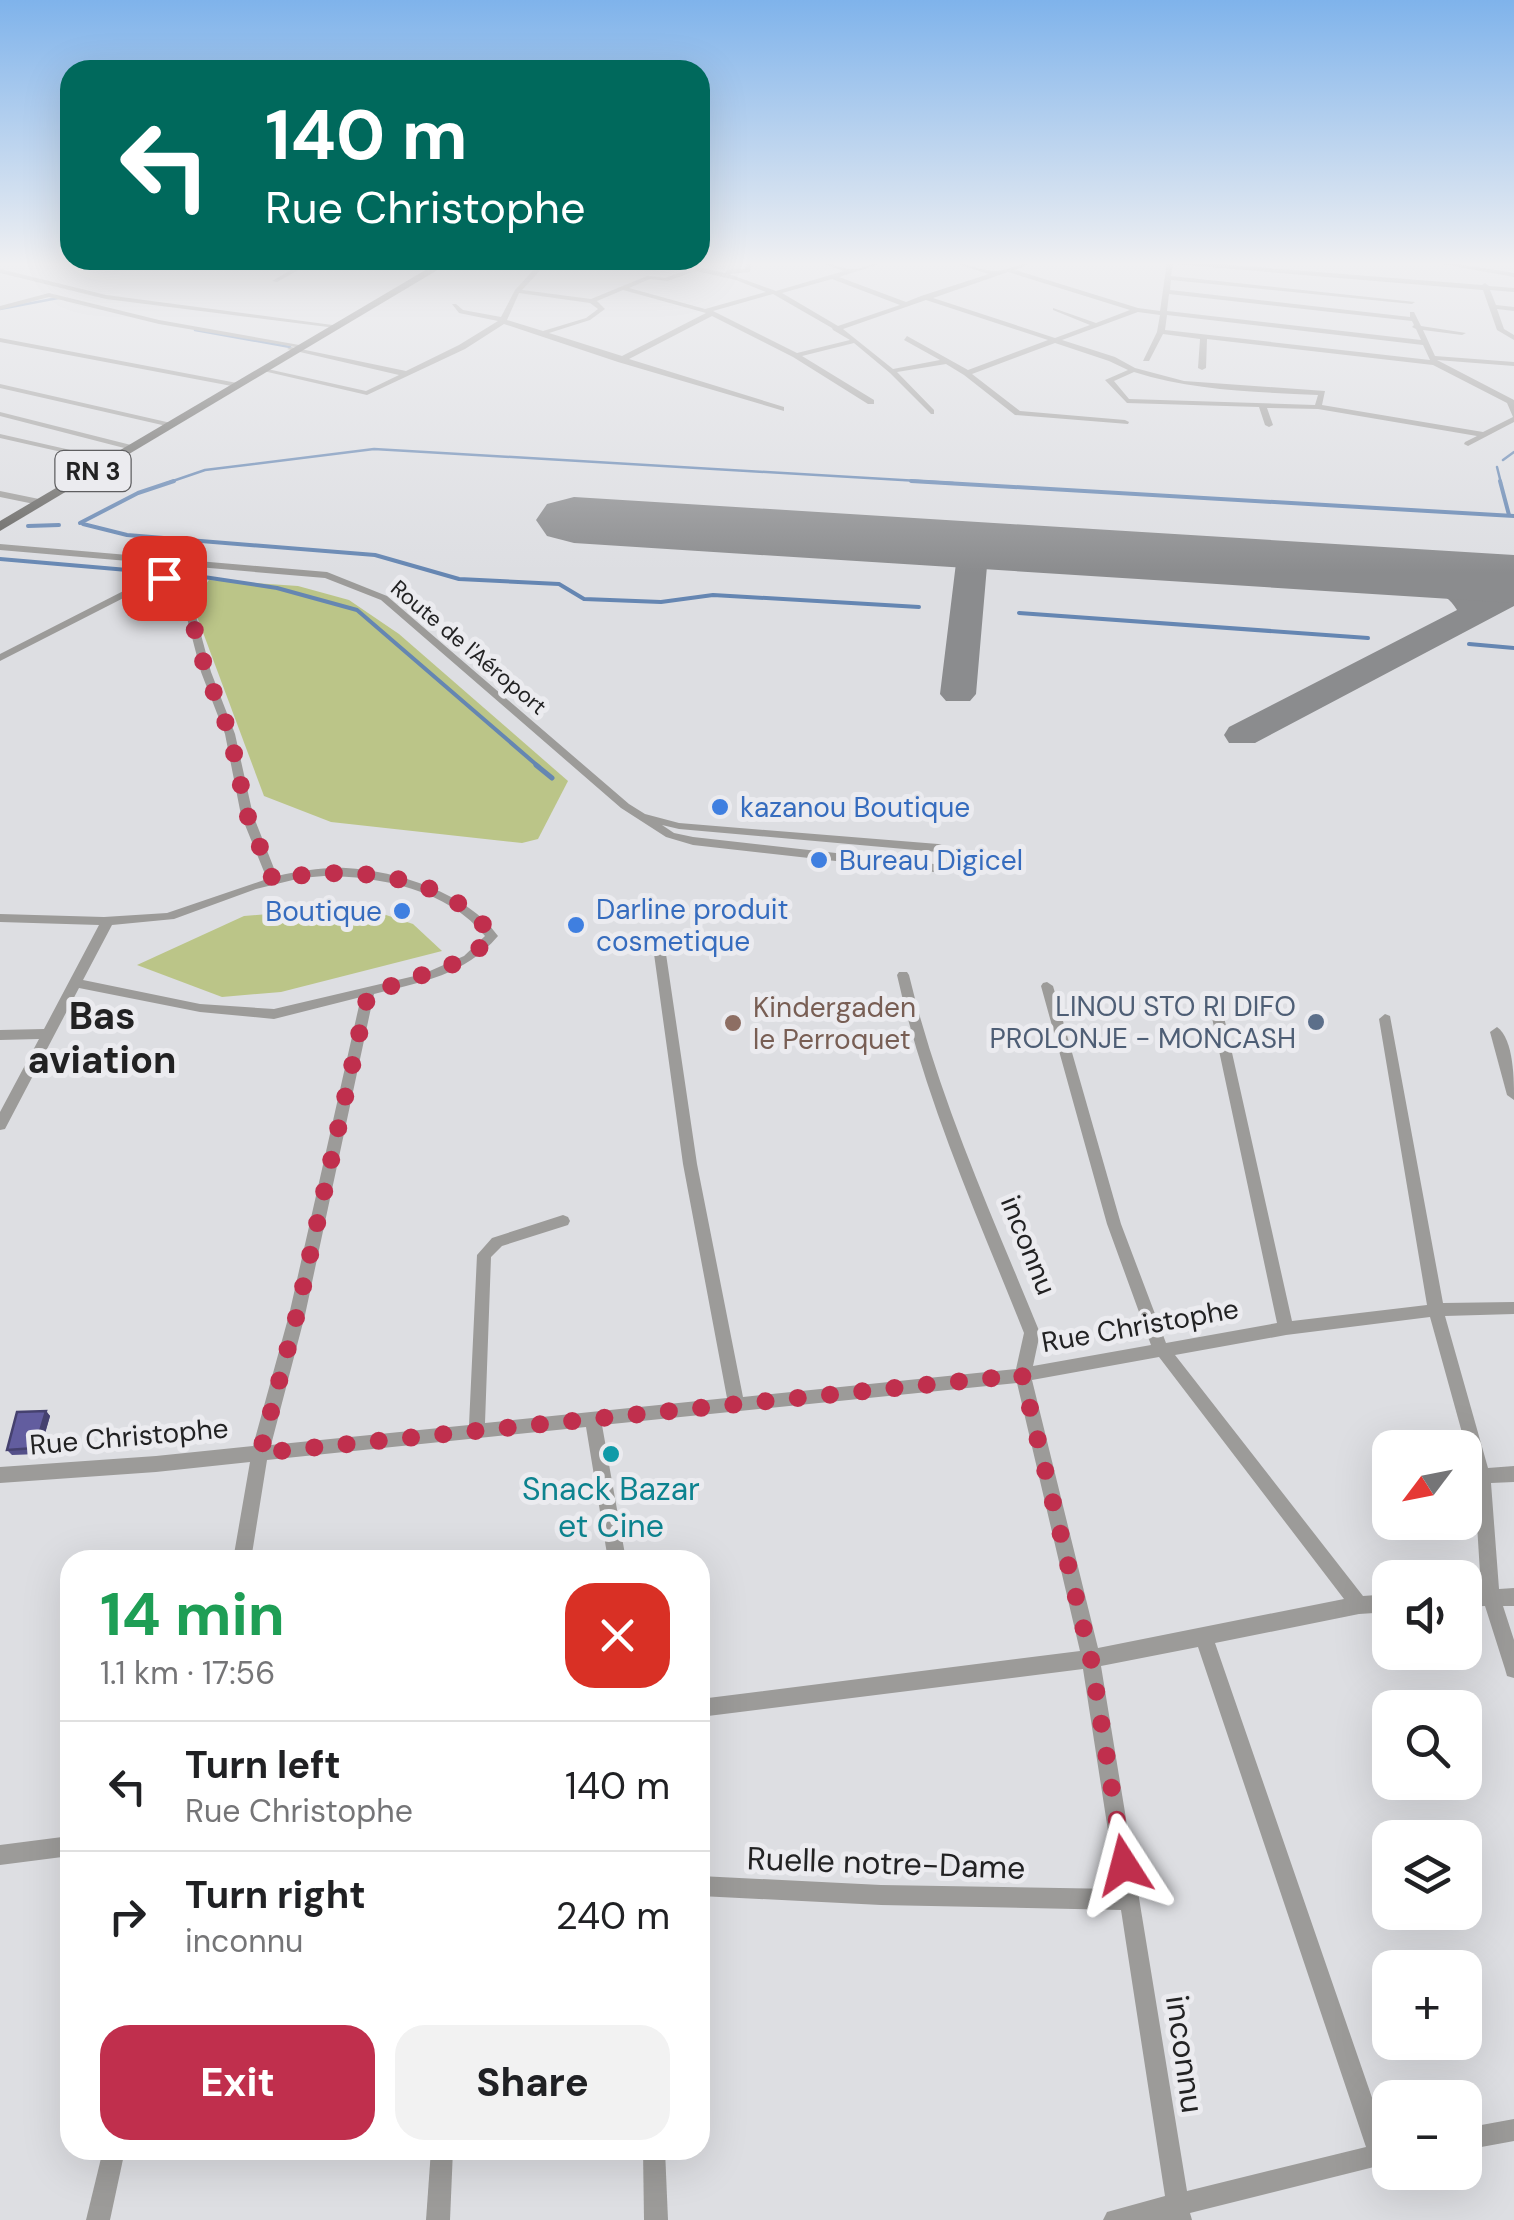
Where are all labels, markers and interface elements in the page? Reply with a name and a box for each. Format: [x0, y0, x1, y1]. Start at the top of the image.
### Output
text: 140 m [265, 90, 468, 181]
icon: left [100, 100, 230, 230]
text: Rue Christophe [265, 178, 586, 237]
road number: RN 3 [56, 451, 130, 491]
pin [122, 536, 207, 621]
icon: arrive [137, 551, 192, 606]
street label: Route de l'Aéroport [385, 574, 553, 721]
place label: kazanou Boutique [740, 789, 970, 826]
marker: kazanou Boutique [709, 796, 731, 818]
place label: Bureau Digicel [839, 842, 1023, 879]
marker: Bureau Digicel [808, 849, 830, 871]
place label: Darline produit cosmetique [596, 891, 789, 960]
place label: Boutique [265, 893, 382, 930]
marker: Boutique [391, 900, 413, 922]
marker: Darline produit cosmetique [565, 914, 587, 936]
place label: LINOU STO RI DIFO PROLONJE - MONCASH [990, 988, 1296, 1057]
place label: Kindergaden le Perroquet [753, 989, 916, 1058]
district label: Bas aviation [27, 991, 177, 1085]
marker: LINOU STO RI DIFO PROLONJE - MONCASH [1305, 1011, 1327, 1033]
marker: Kindergaden le Perroquet [722, 1012, 744, 1034]
street label: inconnu [992, 1190, 1065, 1300]
street label: Rue Christophe [1039, 1290, 1242, 1361]
street label: Rue Christophe [28, 1409, 230, 1464]
north arrow [1372, 1430, 1482, 1540]
map controls [1372, 1430, 1482, 2190]
marker: Snack Bazar et Cine [600, 1443, 622, 1465]
place label: Snack Bazar et Cine [522, 1468, 700, 1547]
button: sound [1372, 1560, 1482, 1670]
text: 14 min [100, 1575, 285, 1654]
button: close [565, 1583, 670, 1688]
text: 1.1 km · 17:56 [100, 1652, 275, 1694]
button: search [1372, 1690, 1482, 1800]
text: Turn left [185, 1740, 341, 1790]
icon: left [100, 1759, 155, 1814]
text: 140 m [565, 1761, 670, 1811]
text: Rue Christophe [185, 1790, 413, 1832]
position arrow [1072, 1813, 1176, 1917]
button: layers [1372, 1820, 1482, 1930]
street label: Ruelle notre-Dame [746, 1837, 1026, 1889]
text: Turn right [185, 1870, 366, 1920]
icon: right [100, 1889, 155, 1944]
text: 240 m [556, 1891, 670, 1941]
text: inconnu [185, 1920, 303, 1962]
button: + [1372, 1950, 1482, 2060]
street label: inconnu [1156, 1992, 1214, 2116]
button: Exit [100, 2025, 375, 2140]
button: Share [395, 2025, 670, 2140]
button: − [1372, 2080, 1482, 2190]

